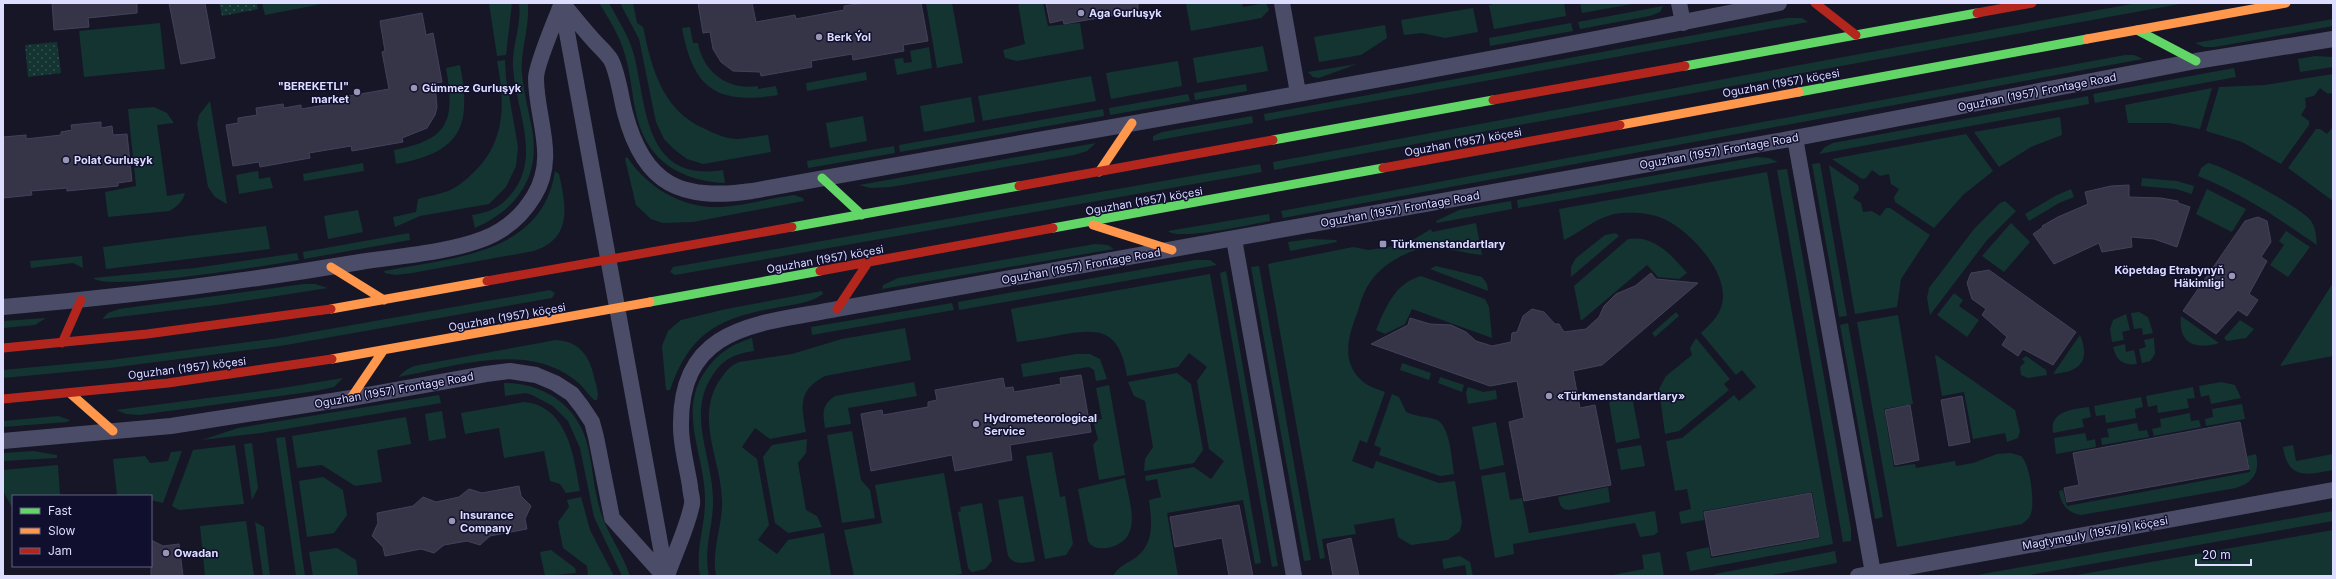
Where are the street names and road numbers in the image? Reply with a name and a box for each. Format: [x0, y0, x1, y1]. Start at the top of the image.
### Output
street label: Oguzhan (1957) köçesi [1721, 66, 1841, 100]
street label: Oguzhan (1957) Frontage Road [1957, 70, 2117, 114]
street label: Oguzhan (1957) köçesi [1403, 125, 1523, 159]
street label: Oguzhan (1957) Frontage Road [1638, 130, 1800, 172]
street label: Oguzhan (1957) köçesi [1084, 184, 1204, 218]
street label: Oguzhan (1957) Frontage Road [1319, 188, 1481, 230]
street label: Oguzhan (1957) köçesi [765, 242, 885, 276]
street label: Oguzhan (1957) Frontage Road [1000, 245, 1162, 287]
street label: Oguzhan (1957) köçesi [447, 300, 567, 334]
street label: Oguzhan (1957) köçesi [127, 354, 247, 382]
street label: Oguzhan (1957) Frontage Road [313, 369, 475, 411]
street label: Magtymguly (1957/9) köçesi [2021, 513, 2169, 553]

